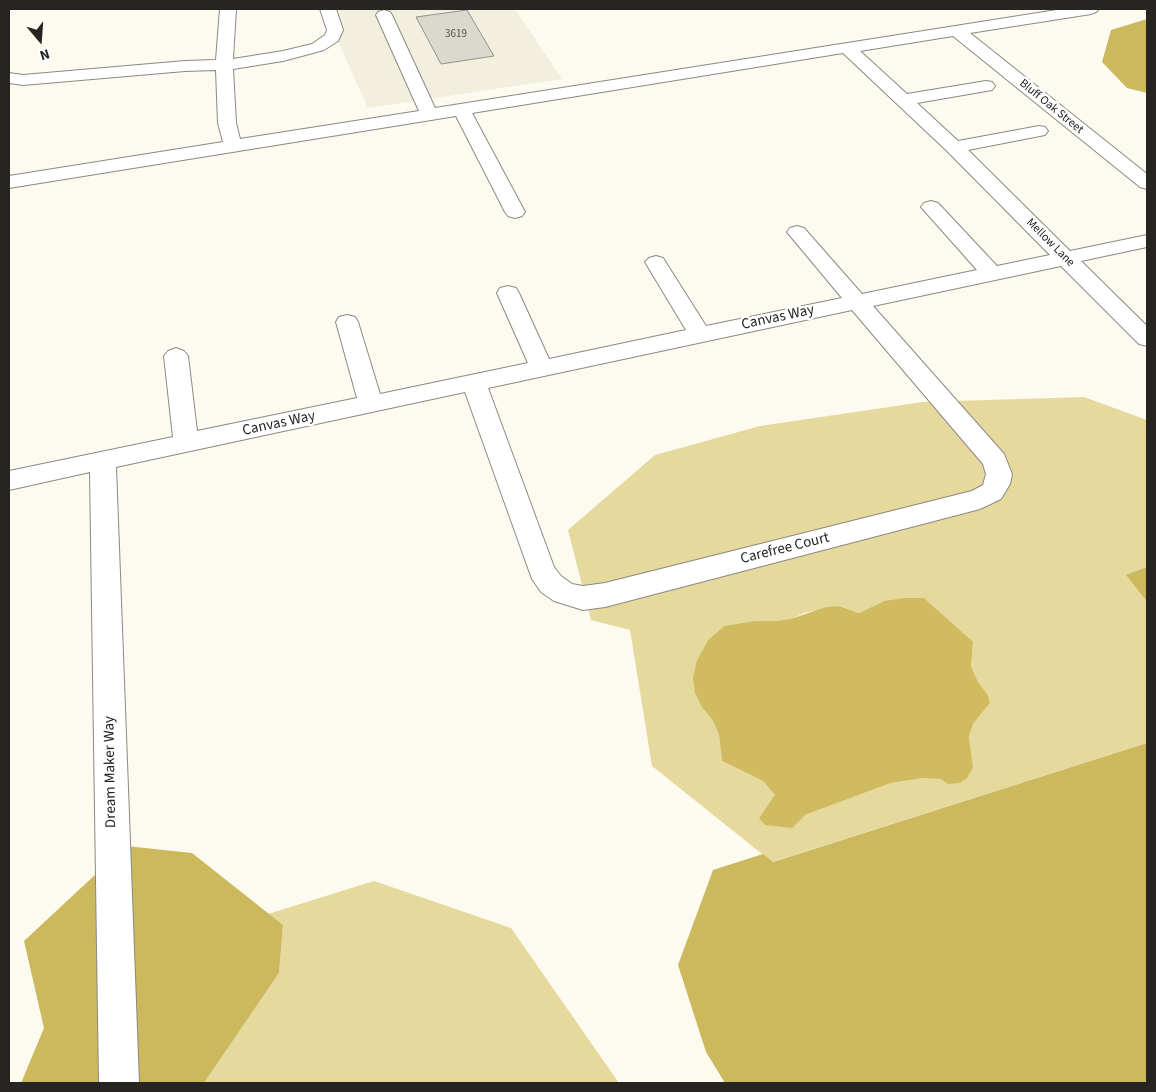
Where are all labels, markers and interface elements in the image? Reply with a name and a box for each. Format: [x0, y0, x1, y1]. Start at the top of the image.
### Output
north arrow [15, 15, 65, 65]
house number: 3619 [445, 28, 467, 42]
text: N [37, 43, 52, 65]
street label: Bluff Oak Street [1016, 77, 1086, 137]
street label: Mellow Lane [1023, 216, 1077, 270]
street label: Canvas Way [740, 302, 816, 334]
street label: Canvas Way [241, 408, 317, 440]
street label: Carefree Court [739, 529, 831, 569]
street label: Dream Maker Way [101, 716, 121, 828]

